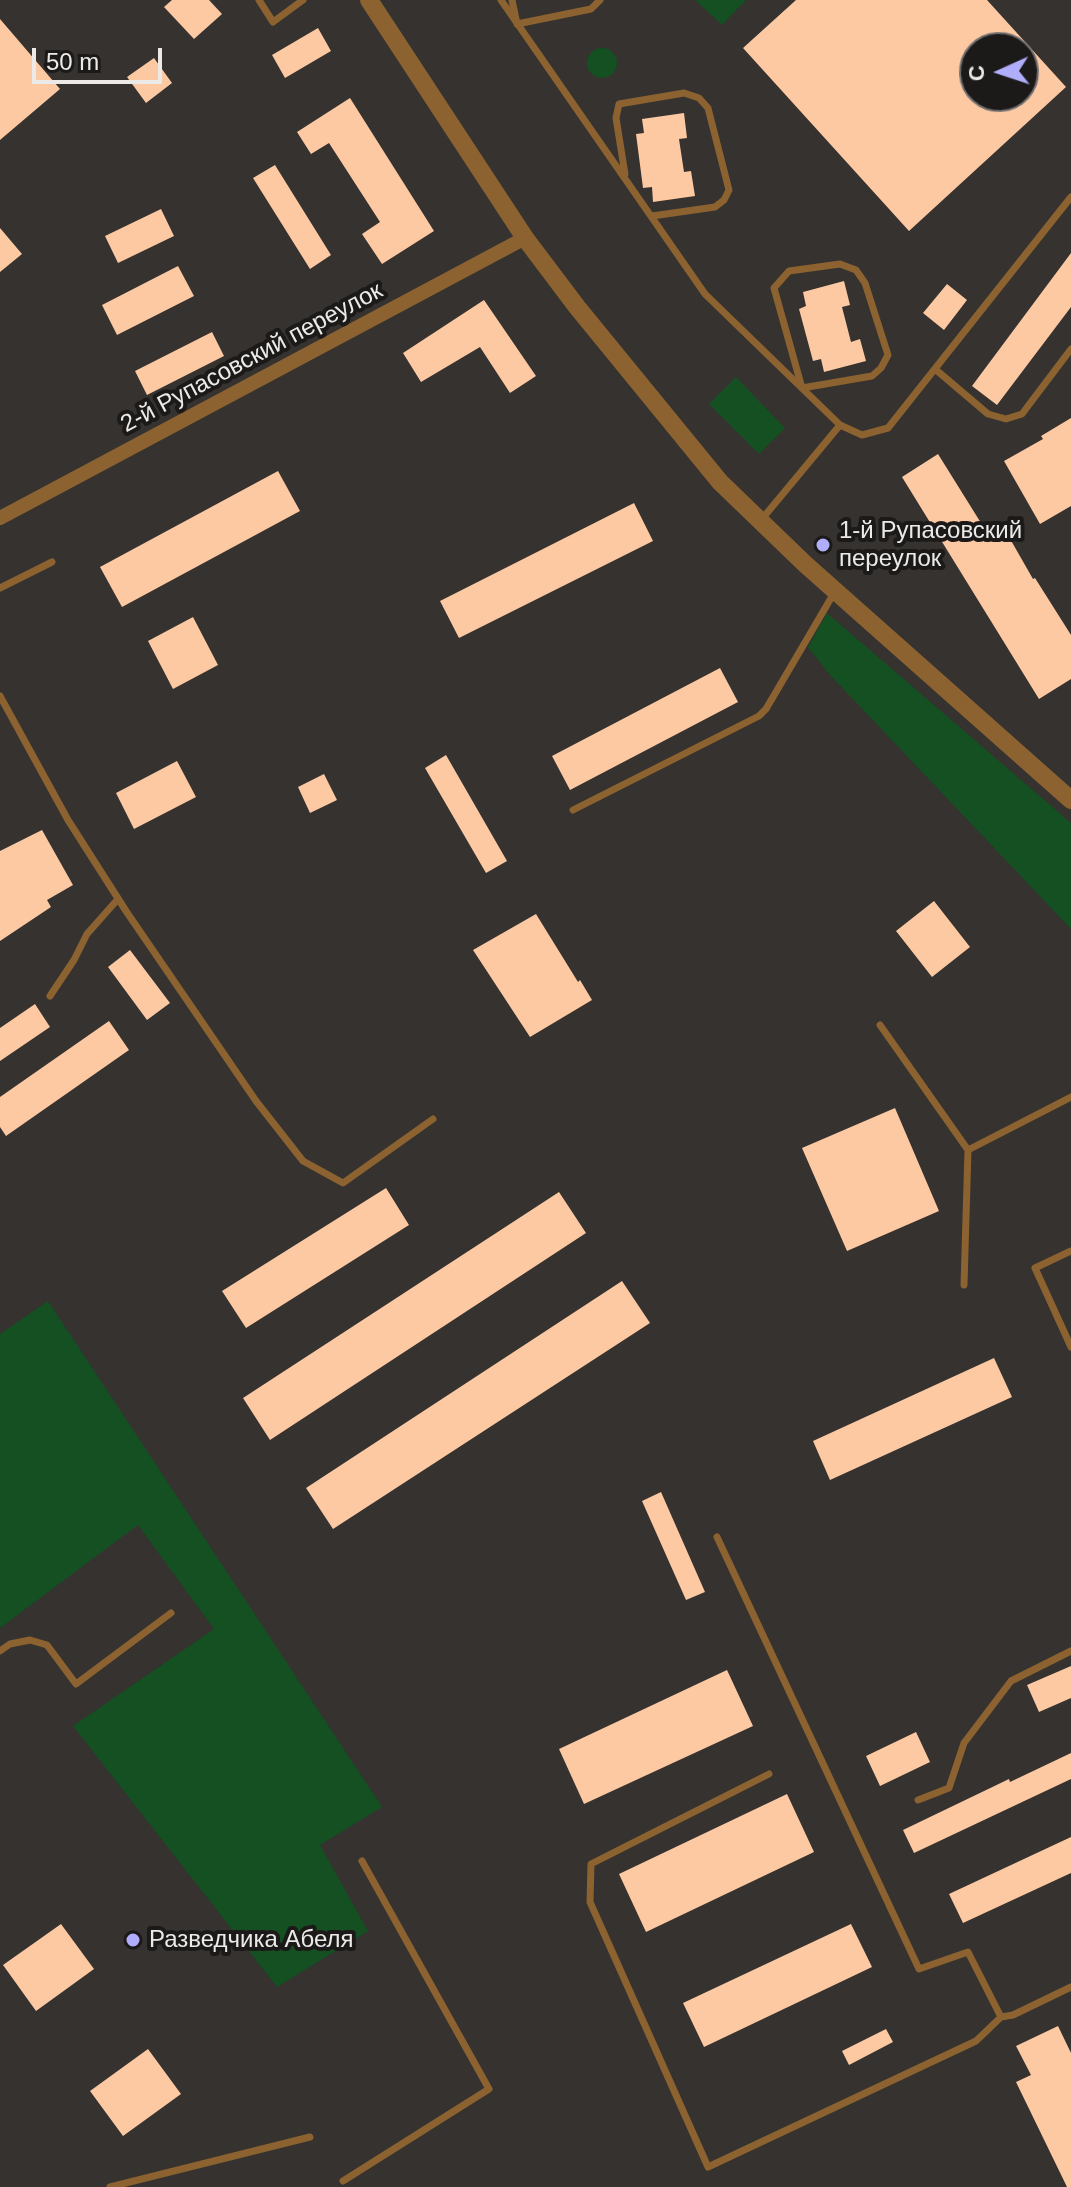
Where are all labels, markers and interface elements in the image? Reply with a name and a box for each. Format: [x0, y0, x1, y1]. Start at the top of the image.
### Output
scale bar [36, 32, 166, 82]
north arrow [959, 32, 1039, 112]
text: 50 m [46, 48, 99, 75]
text: С [964, 65, 989, 82]
street label: 2-й Рупасовский переулок [116, 277, 388, 439]
place label: 1-й Рупасовский переулок [839, 517, 1022, 573]
marker: 1-й Рупасовский переулок [814, 536, 832, 554]
place label: Разведчика Абеля [149, 1926, 354, 1954]
marker: Разведчика Абеля [124, 1931, 142, 1949]

